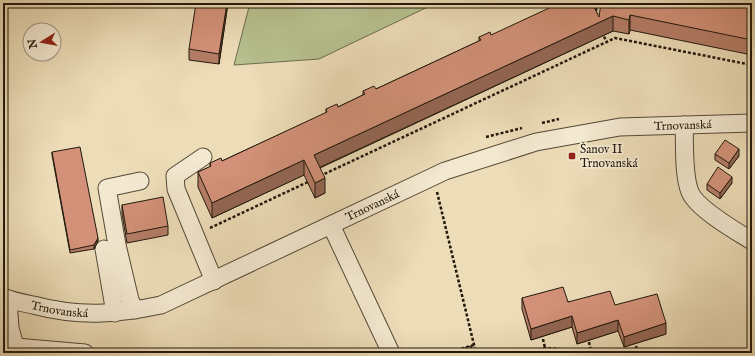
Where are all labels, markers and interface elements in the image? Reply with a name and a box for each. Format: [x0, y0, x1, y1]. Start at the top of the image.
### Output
north arrow [22, 22, 62, 62]
text: N [25, 37, 41, 51]
street label: Trnovanská [654, 117, 713, 134]
place label: Šanov II Trnovanská [580, 141, 638, 171]
marker: Šanov II Trnovanská [567, 151, 577, 161]
street label: Trnovanská [343, 186, 402, 225]
street label: Trnovanská [29, 298, 89, 321]

